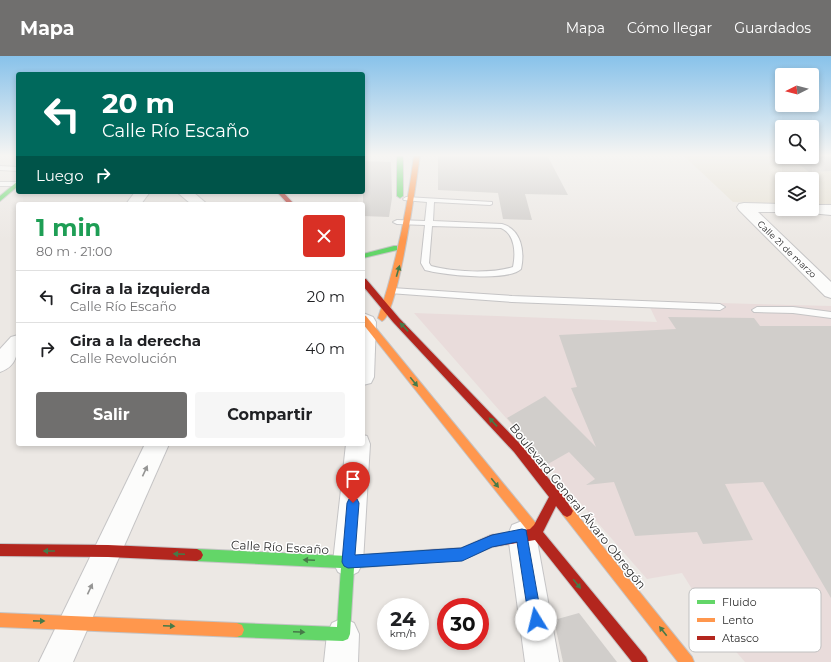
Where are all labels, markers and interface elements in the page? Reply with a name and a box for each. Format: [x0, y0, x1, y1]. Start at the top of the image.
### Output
text: Mapa [20, 17, 75, 40]
text: Mapa [566, 19, 605, 37]
text: Cómo llegar [627, 19, 712, 37]
text: Guardados [734, 19, 811, 37]
north arrow [775, 68, 819, 112]
map controls [775, 68, 819, 216]
text: 20 m [102, 86, 175, 120]
icon: left [36, 88, 88, 140]
text: Calle Río Escaño [102, 120, 249, 142]
button: search [775, 120, 819, 164]
icon: right [92, 164, 114, 186]
text: Luego [36, 166, 84, 185]
button: layers [775, 172, 819, 216]
text: 1 min [36, 213, 101, 242]
button: close [303, 215, 345, 257]
street label: Calle 21 de marzo [755, 218, 819, 280]
text: 80 m · 21:00 [36, 243, 112, 259]
one-way arrow [395, 265, 401, 277]
text: Gira a la izquierda [70, 279, 210, 298]
icon: left [36, 286, 58, 308]
text: 20 m [307, 287, 345, 306]
text: Calle Río Escaño [70, 298, 176, 314]
one-way arrow [399, 322, 408, 332]
text: Gira a la derecha [70, 331, 201, 350]
icon: right [36, 338, 58, 360]
text: 40 m [305, 339, 345, 358]
text: Calle Revolución [70, 350, 177, 366]
one-way arrow [409, 376, 418, 387]
button: Salir [36, 392, 187, 438]
button: Compartir [195, 392, 345, 438]
one-way arrow [488, 417, 498, 427]
street label: Boulevard General Álvaro Obregón [507, 420, 649, 592]
pin [336, 462, 370, 503]
one-way arrow [142, 465, 148, 476]
icon: arrive [342, 468, 364, 490]
one-way arrow [491, 478, 499, 488]
street label: Calle Río Escaño [231, 537, 329, 557]
one-way arrow [42, 548, 55, 554]
one-way arrow [173, 551, 185, 558]
one-way arrow [303, 557, 315, 564]
one-way arrow [572, 579, 581, 589]
one-way arrow [87, 583, 93, 594]
legend [689, 588, 821, 652]
text: Fluido [722, 595, 757, 609]
speed limit sign: 30 [437, 598, 489, 650]
position arrow [515, 599, 557, 641]
text: 24 [390, 607, 416, 631]
text: Lento [722, 613, 754, 627]
one-way arrow [33, 618, 46, 624]
one-way arrow [163, 623, 176, 629]
one-way arrow [659, 626, 667, 637]
text: km/h [390, 627, 416, 640]
one-way arrow [293, 629, 306, 635]
text: Atasco [722, 631, 759, 645]

